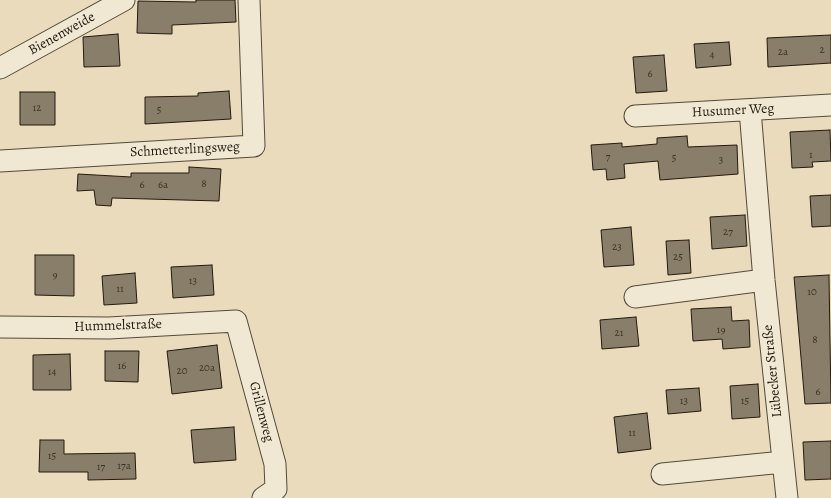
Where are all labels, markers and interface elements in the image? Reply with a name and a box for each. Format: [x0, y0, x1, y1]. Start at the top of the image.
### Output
street label: Bienenweide [26, 9, 98, 59]
house number: 2 [819, 43, 825, 57]
house number: 2a [778, 45, 788, 59]
house number: 4 [710, 48, 714, 62]
house number: 6 [647, 67, 653, 81]
street label: Husumer Weg [691, 100, 775, 122]
house number: 12 [33, 101, 41, 115]
house number: 5 [157, 103, 161, 117]
street label: Schmetterlingsweg [130, 139, 240, 161]
house number: 1 [809, 148, 813, 162]
house number: 7 [606, 150, 610, 164]
house number: 5 [672, 151, 676, 165]
house number: 3 [719, 153, 723, 167]
house number: 8 [201, 177, 207, 191]
house number: 6 [139, 178, 145, 192]
house number: 6a [158, 178, 168, 192]
house number: 27 [723, 225, 733, 239]
house number: 23 [612, 240, 622, 254]
house number: 25 [673, 250, 683, 264]
house number: 9 [52, 268, 58, 282]
house number: 13 [189, 274, 197, 288]
house number: 11 [116, 282, 124, 296]
house number: 10 [807, 285, 817, 299]
street label: Hummelstraße [74, 316, 162, 336]
house number: 19 [717, 323, 725, 337]
street label: Lübecker Straße [760, 324, 786, 418]
house number: 21 [615, 326, 623, 340]
house number: 8 [812, 333, 818, 347]
house number: 16 [118, 359, 126, 373]
house number: 20a [199, 361, 215, 375]
house number: 20 [176, 364, 188, 378]
house number: 14 [48, 365, 56, 379]
street label: Grillenweg [245, 380, 277, 444]
house number: 6 [815, 385, 821, 399]
house number: 13 [680, 394, 688, 408]
house number: 15 [741, 394, 749, 408]
house number: 11 [628, 426, 636, 440]
house number: 15 [48, 449, 56, 463]
house number: 17a [117, 459, 131, 473]
house number: 17 [97, 460, 105, 474]

